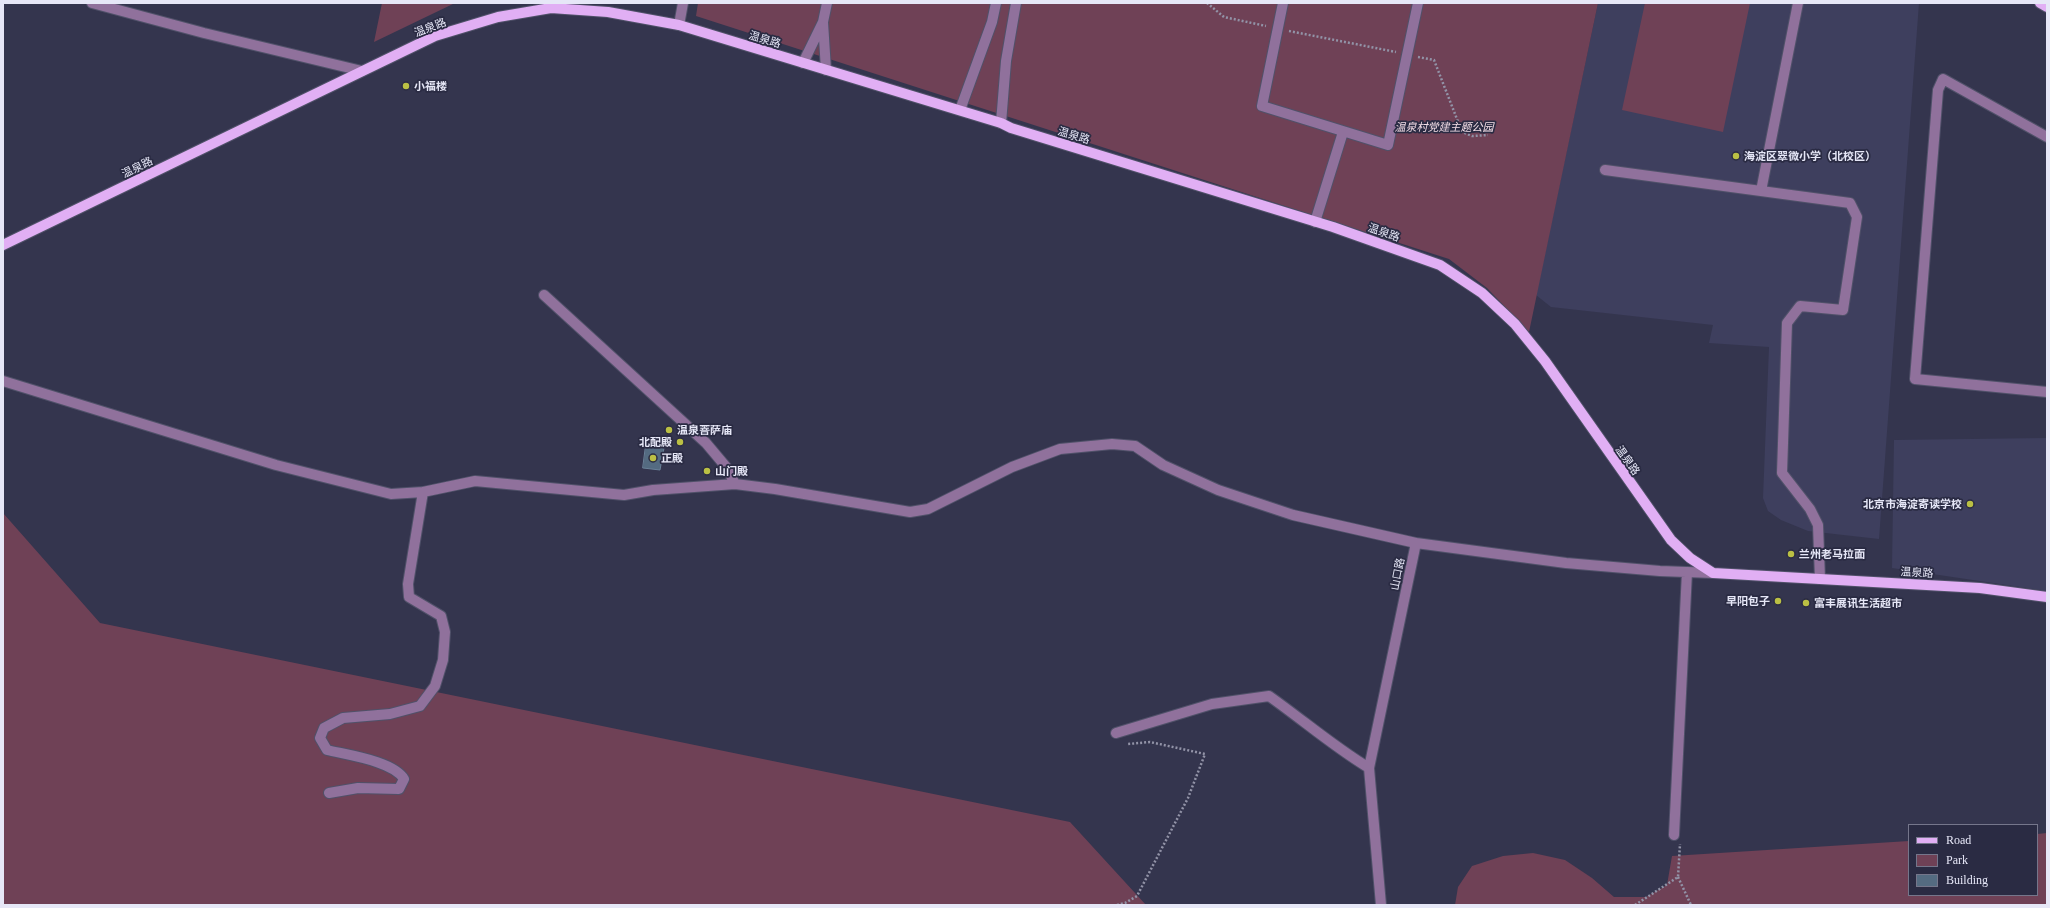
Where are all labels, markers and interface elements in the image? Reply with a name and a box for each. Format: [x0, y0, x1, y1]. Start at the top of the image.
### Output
street label: 温泉路 [412, 15, 448, 39]
street label: 温泉路 [747, 28, 783, 50]
place label: 小福楼 [414, 79, 447, 93]
marker: 小福楼 [401, 81, 411, 91]
park label: 温泉村党建主题公园 [1395, 120, 1493, 134]
street label: 温泉路 [1056, 124, 1092, 146]
place label: 海淀区翠微小学（北校区） [1744, 149, 1876, 163]
marker: 海淀区翠微小学（北校区） [1731, 151, 1741, 161]
street label: 温泉路 [119, 154, 155, 180]
street label: 温泉路 [1366, 220, 1402, 244]
place label: 温泉菩萨庙 [677, 423, 732, 437]
marker: 温泉菩萨庙 [664, 425, 674, 435]
place label: 北配殿 [639, 435, 672, 449]
marker: 北配殿 [675, 437, 685, 447]
street label: 温泉路 [1613, 443, 1643, 477]
place label: 正殿 [661, 451, 683, 465]
marker: 正殿 [648, 453, 658, 463]
place label: 山门殿 [715, 464, 748, 478]
marker: 山门殿 [702, 466, 712, 476]
place label: 北京市海淀寄读学校 [1863, 497, 1962, 511]
marker: 北京市海淀寄读学校 [1965, 499, 1975, 509]
place label: 兰州老马拉面 [1799, 547, 1865, 561]
marker: 兰州老马拉面 [1786, 549, 1796, 559]
street label: 山口路 [1387, 557, 1407, 591]
street label: 温泉路 [1900, 565, 1934, 579]
place label: 早阳包子 [1726, 594, 1770, 608]
marker: 早阳包子 [1773, 596, 1783, 606]
place label: 富丰展讯生活超市 [1814, 596, 1902, 610]
marker: 富丰展讯生活超市 [1801, 598, 1811, 608]
legend [1908, 824, 2038, 896]
text: Road [1946, 833, 1971, 847]
text: Park [1946, 853, 1968, 867]
text: Building [1946, 873, 1988, 887]

